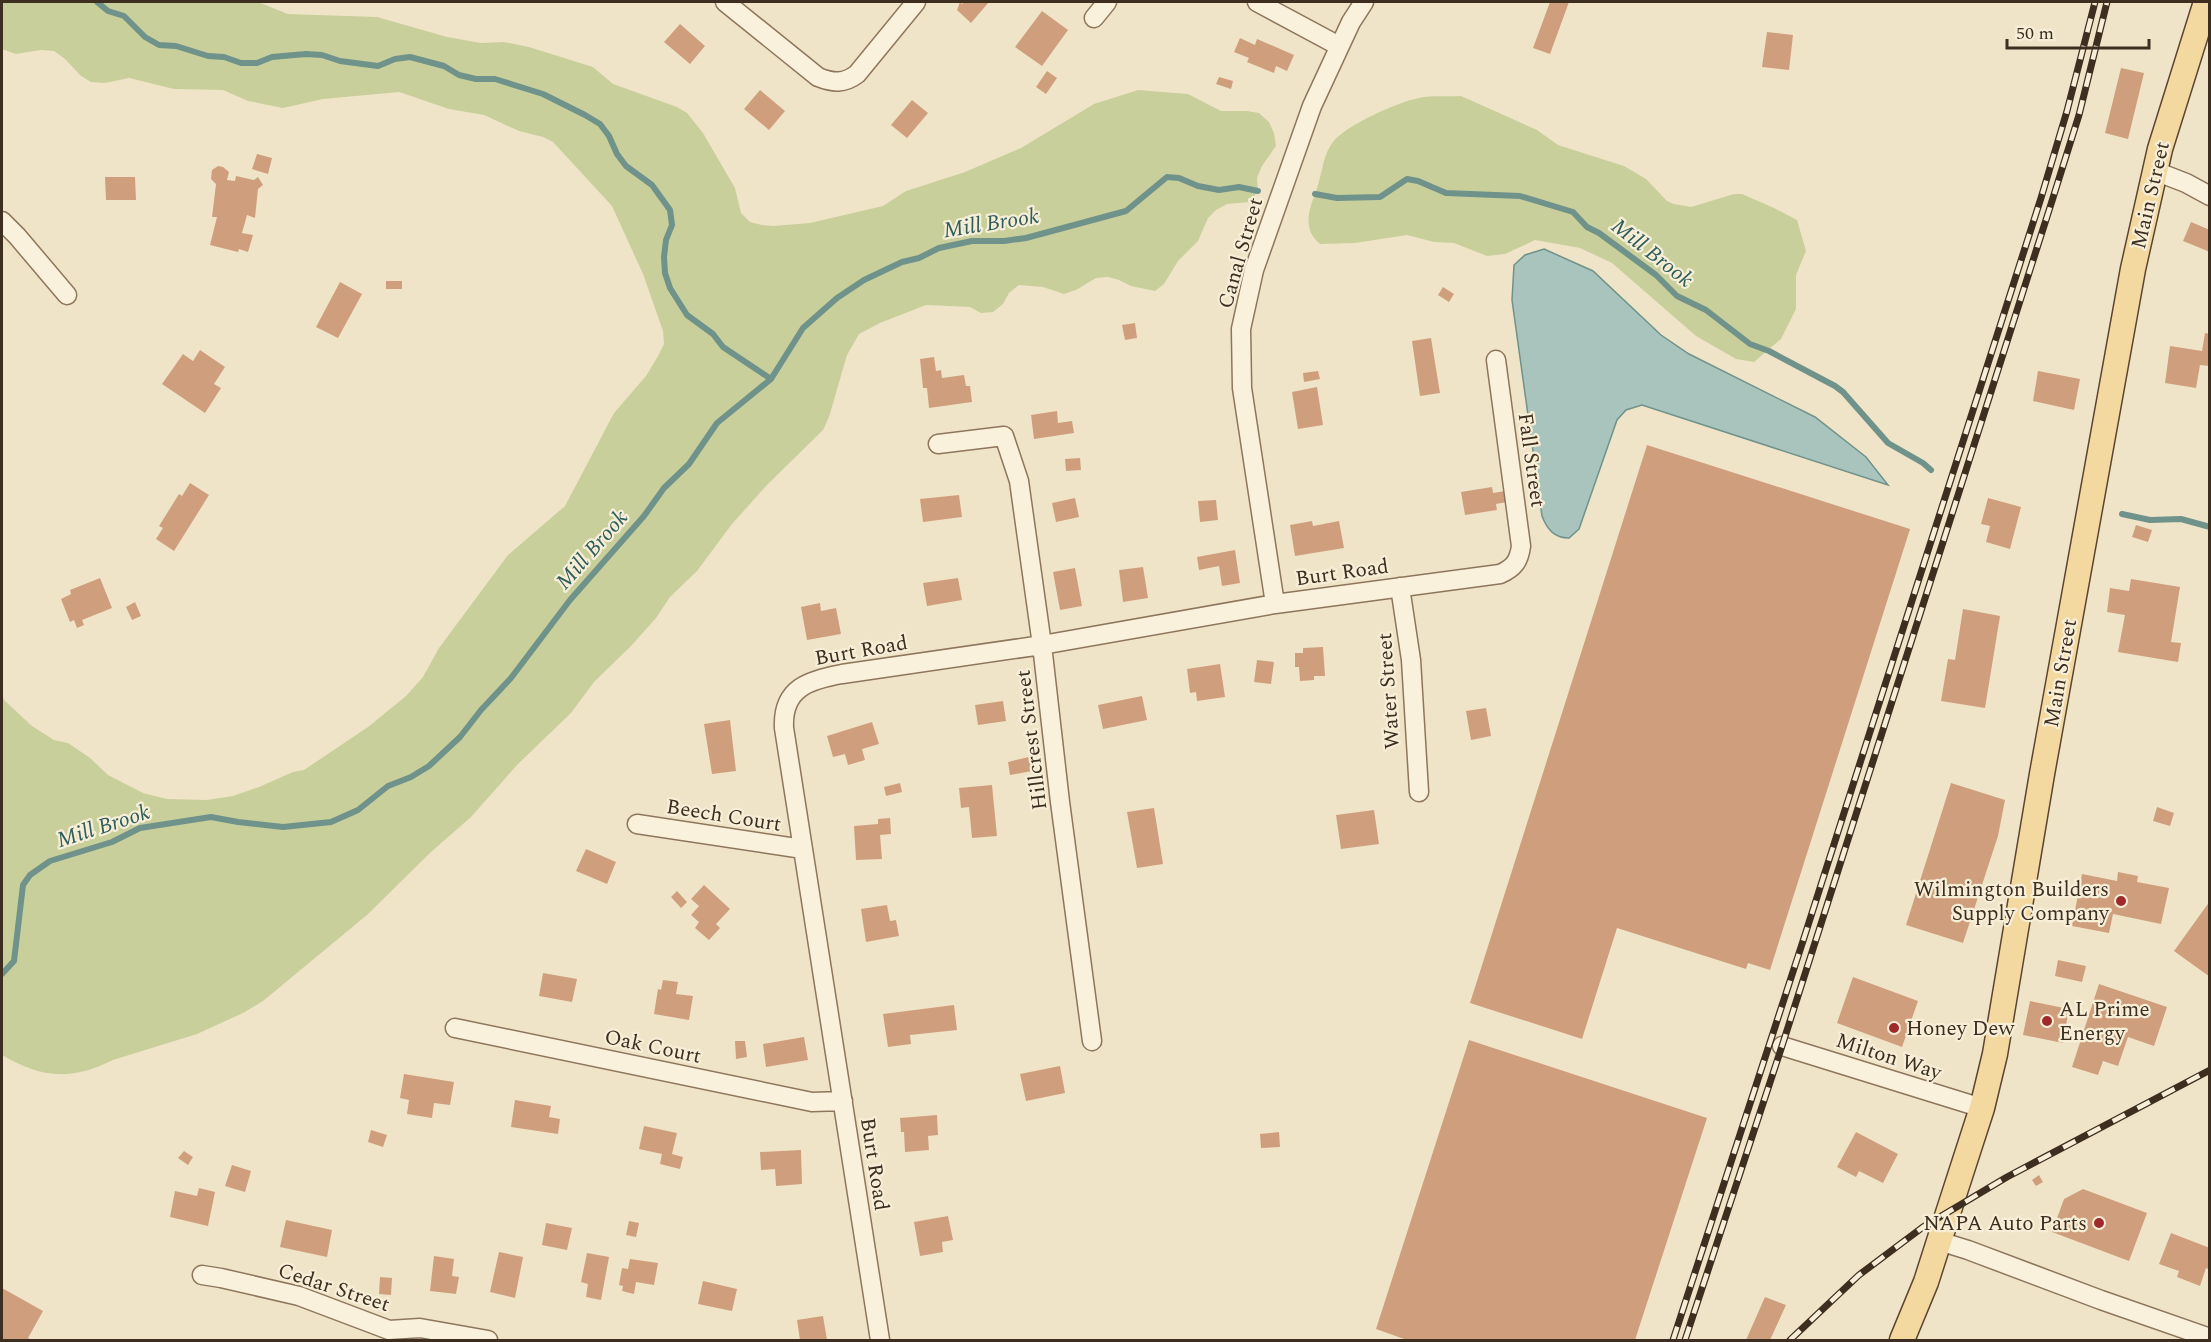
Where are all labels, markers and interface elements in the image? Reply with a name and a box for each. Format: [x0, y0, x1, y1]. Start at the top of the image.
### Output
scale bar [2007, 12, 2150, 50]
text: 50 m [2016, 20, 2054, 47]
street label: Main Street [2123, 138, 2179, 252]
street label: Canal Street [1210, 194, 1272, 313]
water label: Mill Brook [941, 200, 1042, 247]
water label: Mill Brook [1604, 210, 1700, 296]
street label: Fall Street [1509, 411, 1553, 510]
water label: Mill Brook [548, 503, 636, 597]
street label: Burt Road [1293, 551, 1391, 595]
street label: Main Street [2036, 616, 2086, 730]
street label: Burt Road [812, 627, 910, 675]
street label: Water Street [1369, 632, 1409, 750]
street label: Hillcrest Street [1008, 668, 1056, 812]
street label: Beech Court [664, 791, 784, 841]
water label: Mill Brook [52, 796, 154, 857]
place label: Wilmington Builders Supply Company [1914, 874, 2110, 930]
marker: Wilmington Builders Supply Company [2114, 894, 2128, 908]
place label: AL Prime Energy [2059, 994, 2150, 1050]
place label: Honey Dew [1906, 1013, 2016, 1045]
marker: AL Prime Energy [2040, 1014, 2054, 1028]
street label: Oak Court [601, 1021, 704, 1073]
marker: Honey Dew [1887, 1021, 1901, 1035]
street label: Milton Way [1832, 1025, 1947, 1089]
street label: Burt Road [851, 1115, 897, 1213]
place label: NAPA Auto Parts [1923, 1208, 2087, 1240]
marker: NAPA Auto Parts [2092, 1216, 2106, 1230]
street label: Cedar Street [274, 1255, 394, 1321]

